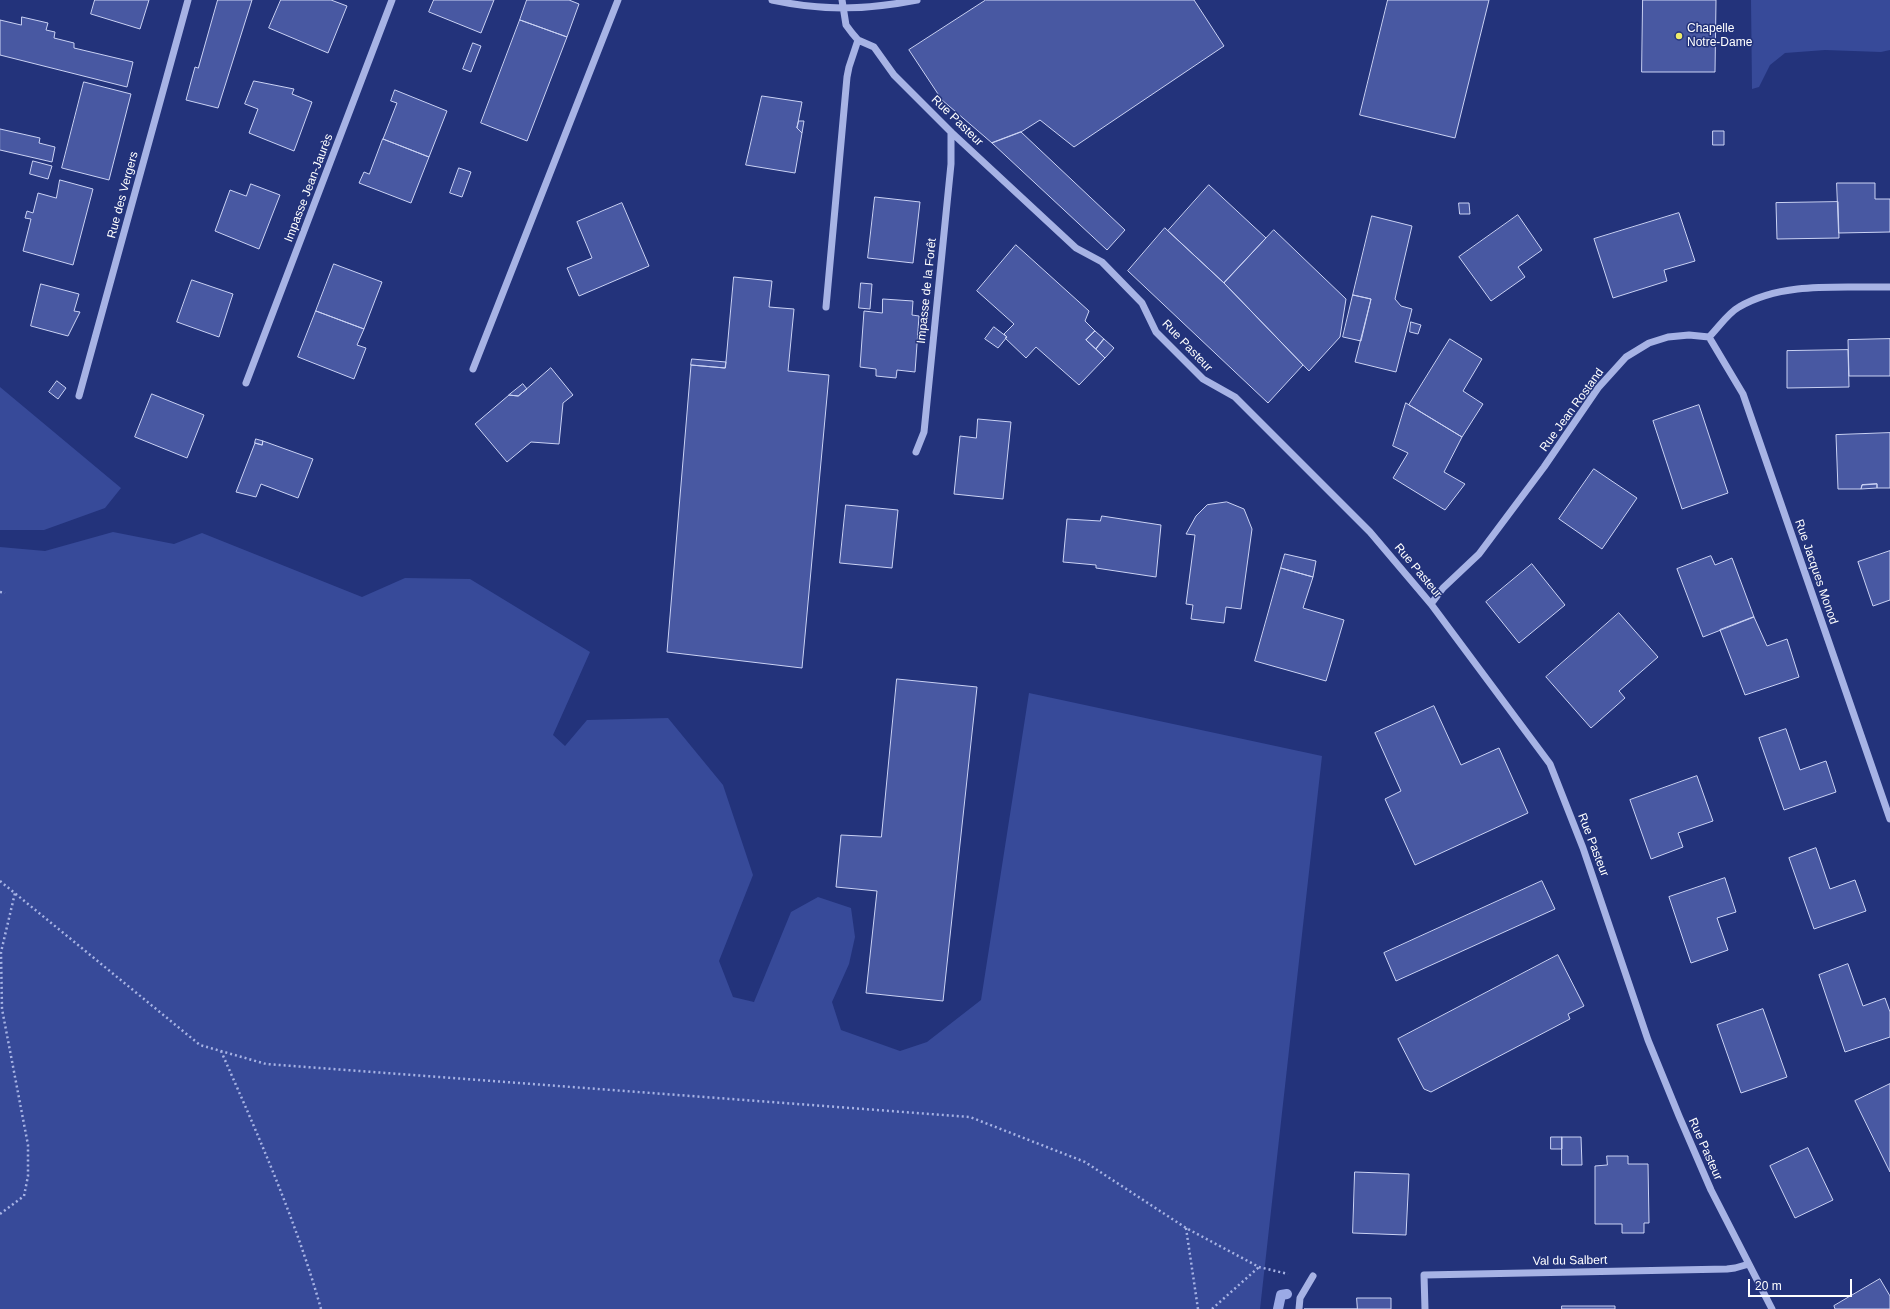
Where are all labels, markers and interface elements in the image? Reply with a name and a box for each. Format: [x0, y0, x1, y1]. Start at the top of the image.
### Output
place label: Chapelle Notre-Dame [1687, 22, 1752, 50]
marker: Chapelle Notre-Dame [1674, 31, 1684, 41]
street label: Rue Pasteur [928, 93, 986, 149]
street label: Impasse Jean-Jaurès [282, 132, 336, 244]
street label: Rue des Vergers [104, 150, 142, 240]
street label: Impasse de la Forêt [914, 238, 940, 344]
street label: Rue Pasteur [1159, 317, 1215, 375]
street label: Rue Jean Rostand [1537, 366, 1607, 454]
street label: Rue Jacques Monod [1791, 518, 1841, 626]
street label: Rue Pasteur [1391, 541, 1445, 601]
street label: Rue Pasteur [1574, 811, 1612, 879]
street label: Rue Pasteur [1685, 1116, 1725, 1182]
street label: Val du Salbert [1533, 1253, 1607, 1269]
scale bar [1750, 1271, 1854, 1297]
text: 20 m [1755, 1279, 1782, 1293]

